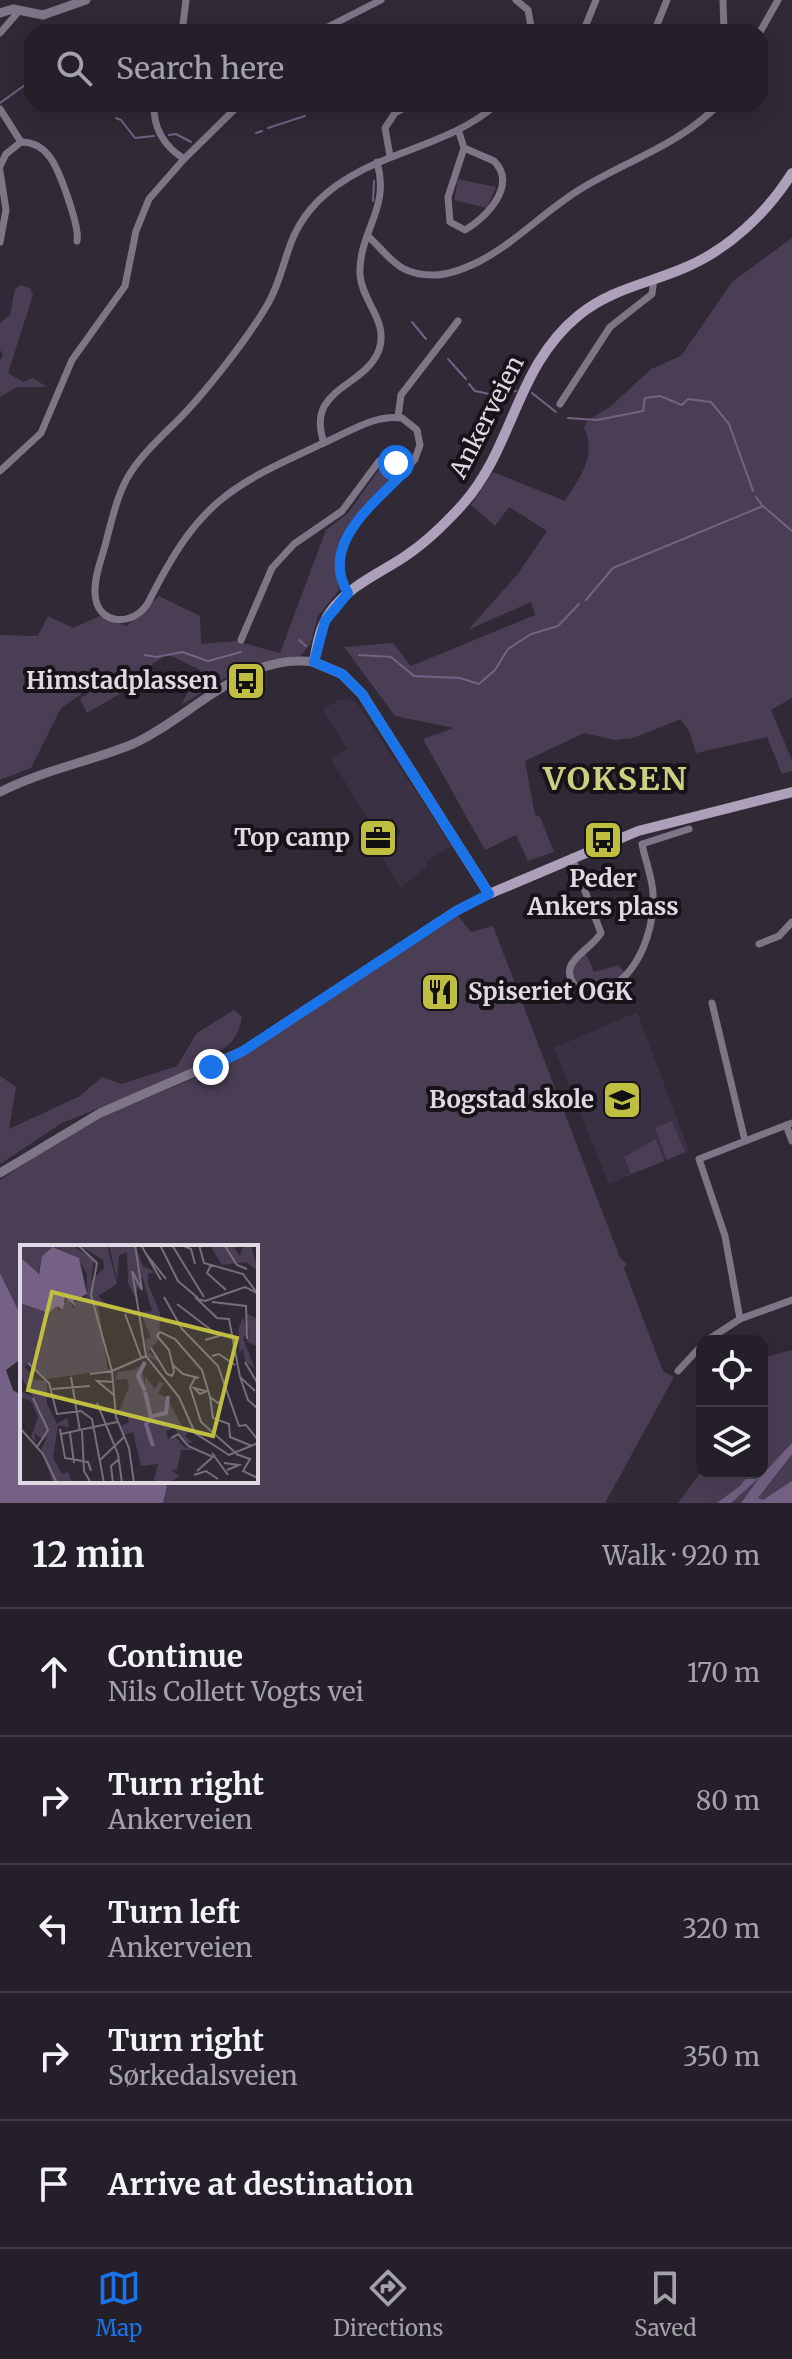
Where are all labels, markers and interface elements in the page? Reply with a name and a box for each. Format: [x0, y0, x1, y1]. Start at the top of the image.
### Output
search box [24, 24, 768, 112]
icon: search [52, 46, 96, 90]
text: Search here [116, 49, 284, 87]
street label: Ankerveien [442, 350, 531, 484]
route start [378, 445, 414, 481]
bus stop icon: Himstadplassen [225, 660, 267, 702]
place label: Himstadplassen [26, 665, 218, 696]
district label: VOKSEN [542, 759, 689, 799]
office icon: Top camp [357, 817, 399, 859]
bus stop icon: Peder Ankers plass [582, 819, 624, 861]
place label: Top camp [234, 822, 350, 853]
place label: Peder Ankers plass [526, 863, 679, 922]
restaurant icon: Spiseriet OGK [419, 971, 461, 1013]
place label: Spiseriet OGK [468, 976, 632, 1007]
route end [193, 1049, 229, 1085]
school or university icon: Bogstad skole [601, 1079, 643, 1121]
place label: Bogstad skole [429, 1084, 594, 1115]
inset map [20, 1245, 258, 1483]
map controls [696, 1335, 768, 1479]
button: locate [696, 1335, 768, 1407]
button: layers [696, 1407, 768, 1479]
text: 12 min [32, 1534, 144, 1576]
text: Walk · 920 m [603, 1539, 760, 1572]
text: Continue [108, 1637, 243, 1675]
icon: ahead [32, 1650, 76, 1694]
text: 170 m [687, 1656, 760, 1689]
text: Nils Collett Vogts vei [108, 1675, 364, 1708]
text: Turn right [108, 1765, 264, 1803]
icon: right [32, 1778, 76, 1822]
text: 80 m [696, 1784, 760, 1817]
text: Ankerveien [108, 1803, 253, 1836]
text: Turn left [108, 1893, 240, 1931]
icon: left [32, 1906, 76, 1950]
text: 320 m [682, 1912, 760, 1945]
text: Ankerveien [108, 1931, 253, 1964]
text: Turn right [108, 2021, 264, 2059]
icon: right [32, 2034, 76, 2078]
text: 350 m [683, 2040, 760, 2073]
text: Sørkedalsveien [108, 2059, 298, 2092]
icon: arrive [32, 2162, 76, 2206]
text: Arrive at destination [108, 2165, 414, 2203]
tab: Map [95, 2266, 142, 2342]
tab: Directions [333, 2266, 443, 2342]
tab: Saved [634, 2266, 697, 2342]

